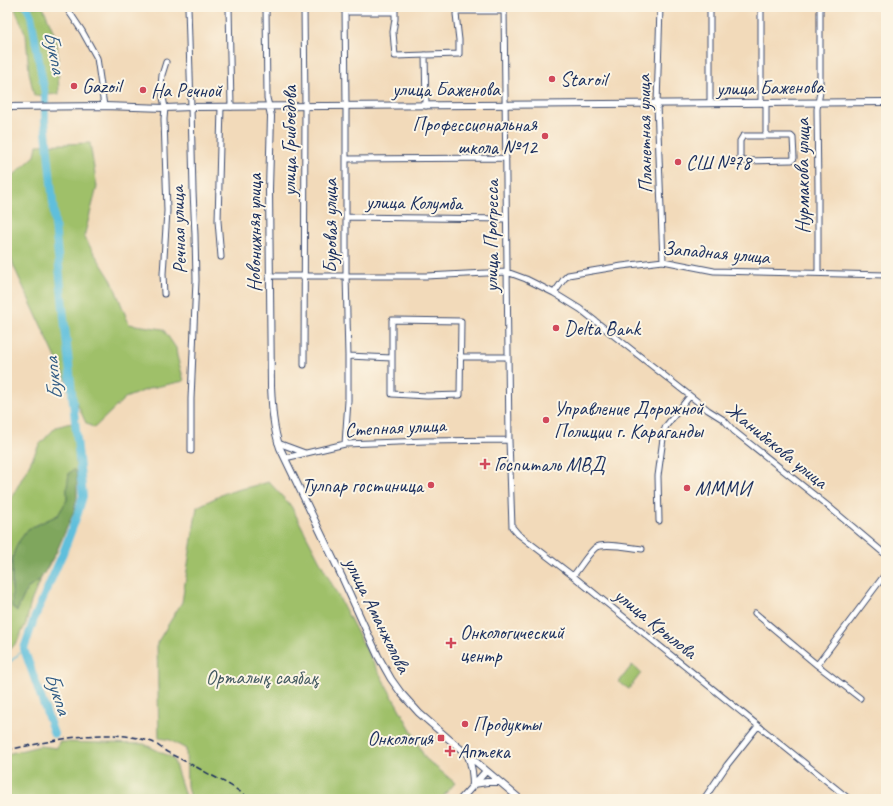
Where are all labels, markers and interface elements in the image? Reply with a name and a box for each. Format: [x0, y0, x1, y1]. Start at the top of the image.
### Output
water label: Букпа [38, 28, 73, 78]
place label: Staroil [560, 67, 610, 92]
street label: Планетная улица [631, 73, 658, 194]
place label: Gazoil [82, 74, 125, 99]
marker: Staroil [547, 74, 557, 84]
street label: улица Баженова [715, 74, 825, 101]
street label: улица Баженова [391, 77, 501, 102]
place label: На Речной [151, 78, 223, 103]
marker: Gazoil [69, 81, 79, 91]
street label: улица Грибоедова [277, 84, 302, 197]
marker: На Речной [138, 85, 148, 95]
place label: Профессиональная школа №12 [412, 112, 539, 160]
street label: Нурмакова улица [790, 117, 815, 234]
marker: Профессиональная школа №12 [540, 131, 550, 141]
place label: СШ №78 [686, 150, 753, 175]
marker: СШ №78 [673, 157, 683, 167]
street label: Новонижняя улица [242, 172, 267, 292]
street label: Буровая улица [318, 178, 343, 273]
street label: улица Прогресса [479, 178, 504, 293]
street label: Речная улица [164, 184, 193, 274]
street label: улица Колумба [365, 189, 464, 216]
street label: Западная улица [661, 235, 772, 270]
place label: Delta Bank [564, 316, 642, 341]
marker: Delta Bank [551, 323, 561, 333]
water label: Букпа [38, 354, 68, 402]
place label: Управление Дорожной Полиции г. Караганды [554, 396, 705, 444]
street label: Жанибекова улица [721, 397, 834, 495]
street label: Степная улица [344, 412, 448, 443]
marker: Управление Дорожной Полиции г. Караганды [541, 415, 551, 425]
place label: Госпиталь МВД [494, 452, 607, 477]
marker: Госпиталь МВД [479, 458, 491, 470]
place label: Тулпар гостиница [301, 473, 425, 498]
place label: МММИ [695, 476, 754, 501]
marker: Тулпар гостиница [426, 480, 436, 490]
marker: МММИ [682, 483, 692, 493]
street label: улица Аманжолова [338, 552, 417, 678]
street label: улица Крылова [609, 582, 704, 666]
place label: Онкологический центр [460, 620, 566, 668]
marker: Онкологический центр [445, 637, 457, 649]
park label: Орталық саябақ [206, 665, 319, 690]
water label: Букпа [39, 669, 78, 720]
place label: Продукты [473, 712, 542, 737]
marker: Продукты [460, 719, 470, 729]
place label: Онкология [367, 726, 434, 751]
marker: Онкология [436, 733, 446, 743]
place label: Аптека [458, 739, 512, 764]
marker: Аптека [445, 746, 455, 756]

